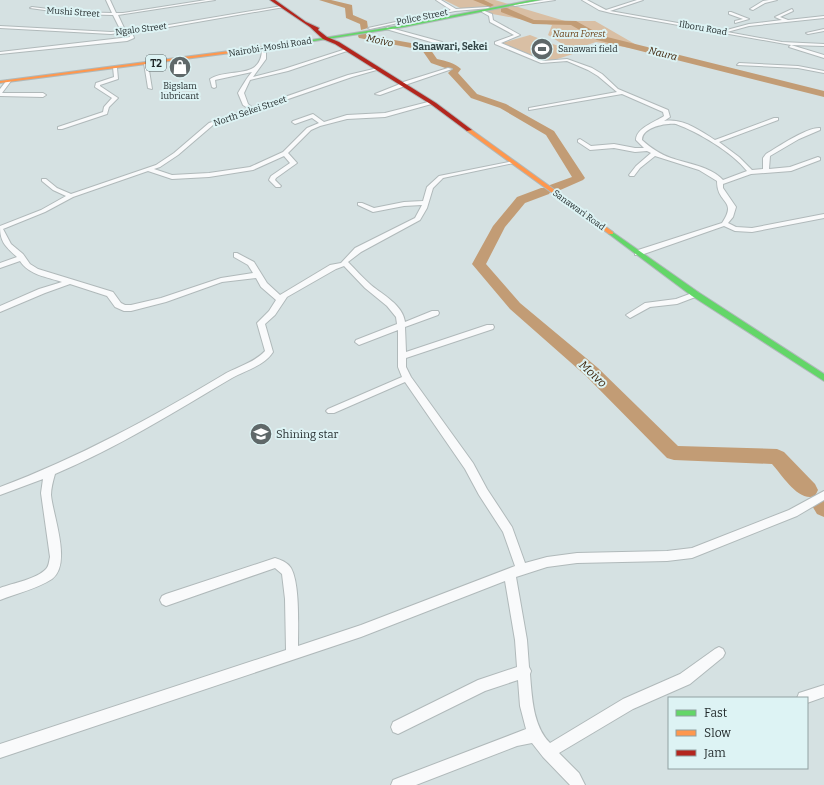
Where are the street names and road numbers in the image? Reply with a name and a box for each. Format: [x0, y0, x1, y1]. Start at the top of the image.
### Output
street label: Mushi Street [46, 5, 101, 19]
street label: Police Street [395, 7, 449, 27]
street label: Ilboru Road [678, 19, 728, 37]
street label: Ngalo Street [115, 21, 168, 37]
street label: Nairobi-Moshi Road [228, 35, 313, 59]
road number: T2 [146, 55, 166, 71]
street label: North Sekei Street [212, 94, 288, 128]
street label: Sanawari Road [551, 188, 608, 233]

